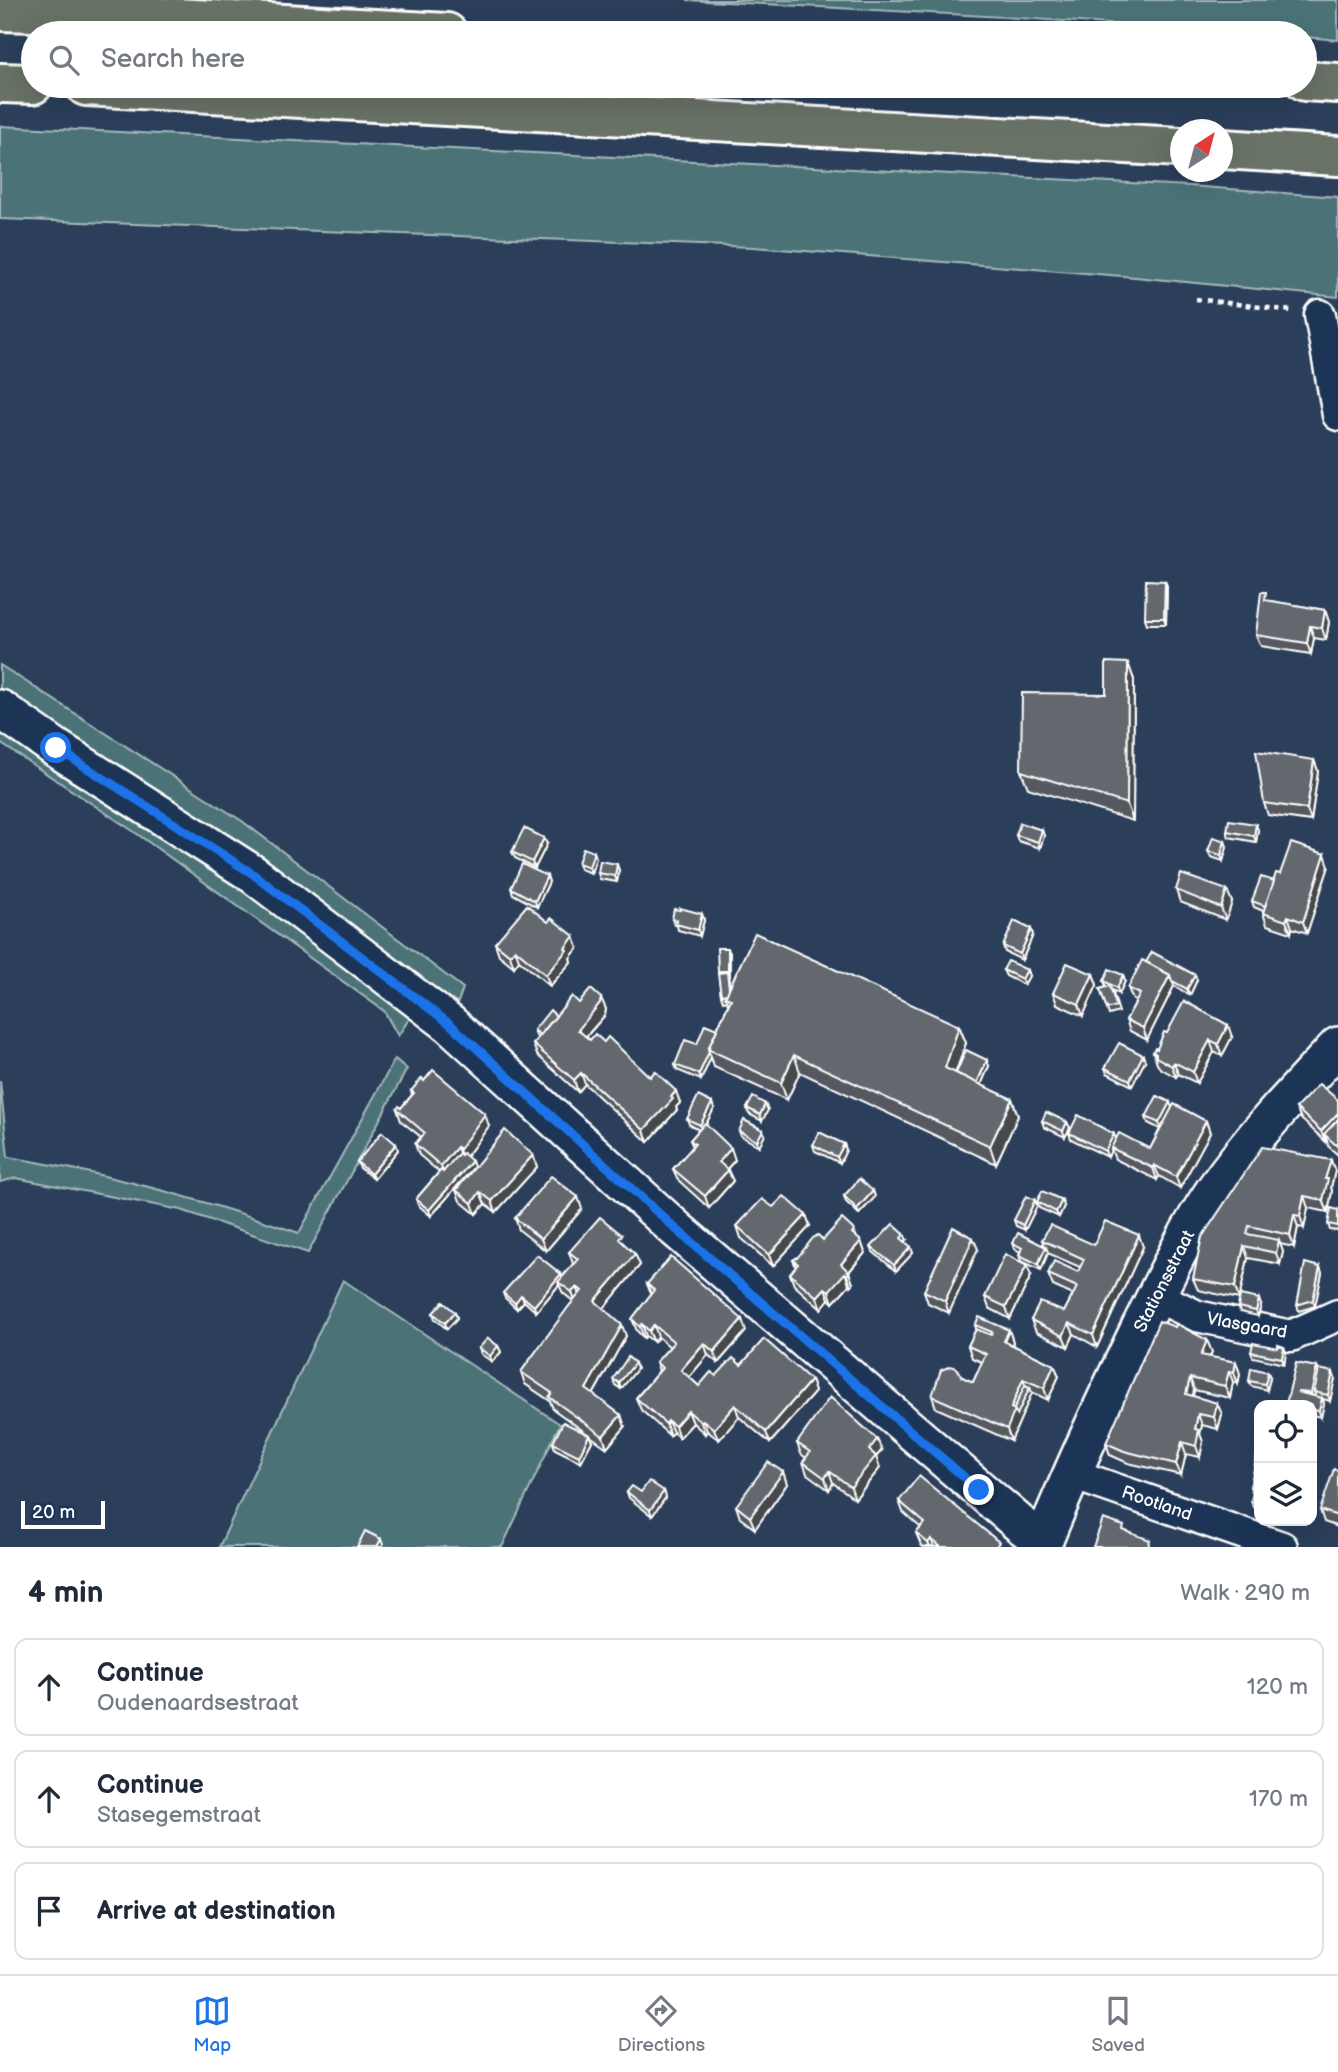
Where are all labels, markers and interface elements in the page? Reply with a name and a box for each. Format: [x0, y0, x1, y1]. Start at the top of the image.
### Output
search box [21, 21, 1317, 98]
icon: search [45, 41, 83, 79]
text: Search here [101, 44, 245, 75]
north arrow [1170, 119, 1233, 182]
route start [40, 732, 71, 763]
street label: Stationsstraat [1130, 1226, 1199, 1336]
street label: Vlasgaard [1205, 1308, 1289, 1343]
map controls [1254, 1400, 1317, 1526]
button: locate [1254, 1400, 1317, 1463]
button: layers [1254, 1463, 1317, 1526]
route end [963, 1474, 994, 1505]
street label: Rootland [1119, 1482, 1195, 1525]
scale bar [21, 1498, 105, 1530]
text: 20 m [32, 1501, 75, 1524]
text: 4 min [28, 1575, 103, 1611]
text: Walk · 290 m [1180, 1579, 1310, 1607]
text: Continue [97, 1658, 204, 1689]
icon: ahead [30, 1668, 68, 1706]
text: 120 m [1247, 1673, 1308, 1701]
text: Oudenaardsestraat [97, 1689, 299, 1717]
text: Continue [97, 1770, 204, 1801]
icon: ahead [30, 1780, 68, 1818]
text: 170 m [1249, 1785, 1308, 1813]
text: Stasegemstraat [97, 1801, 261, 1829]
icon: arrive [30, 1892, 68, 1930]
text: Arrive at destination [97, 1896, 336, 1927]
tab: Map [193, 1992, 231, 2057]
tab: Directions [618, 1992, 705, 2057]
tab: Saved [1091, 1992, 1145, 2057]

